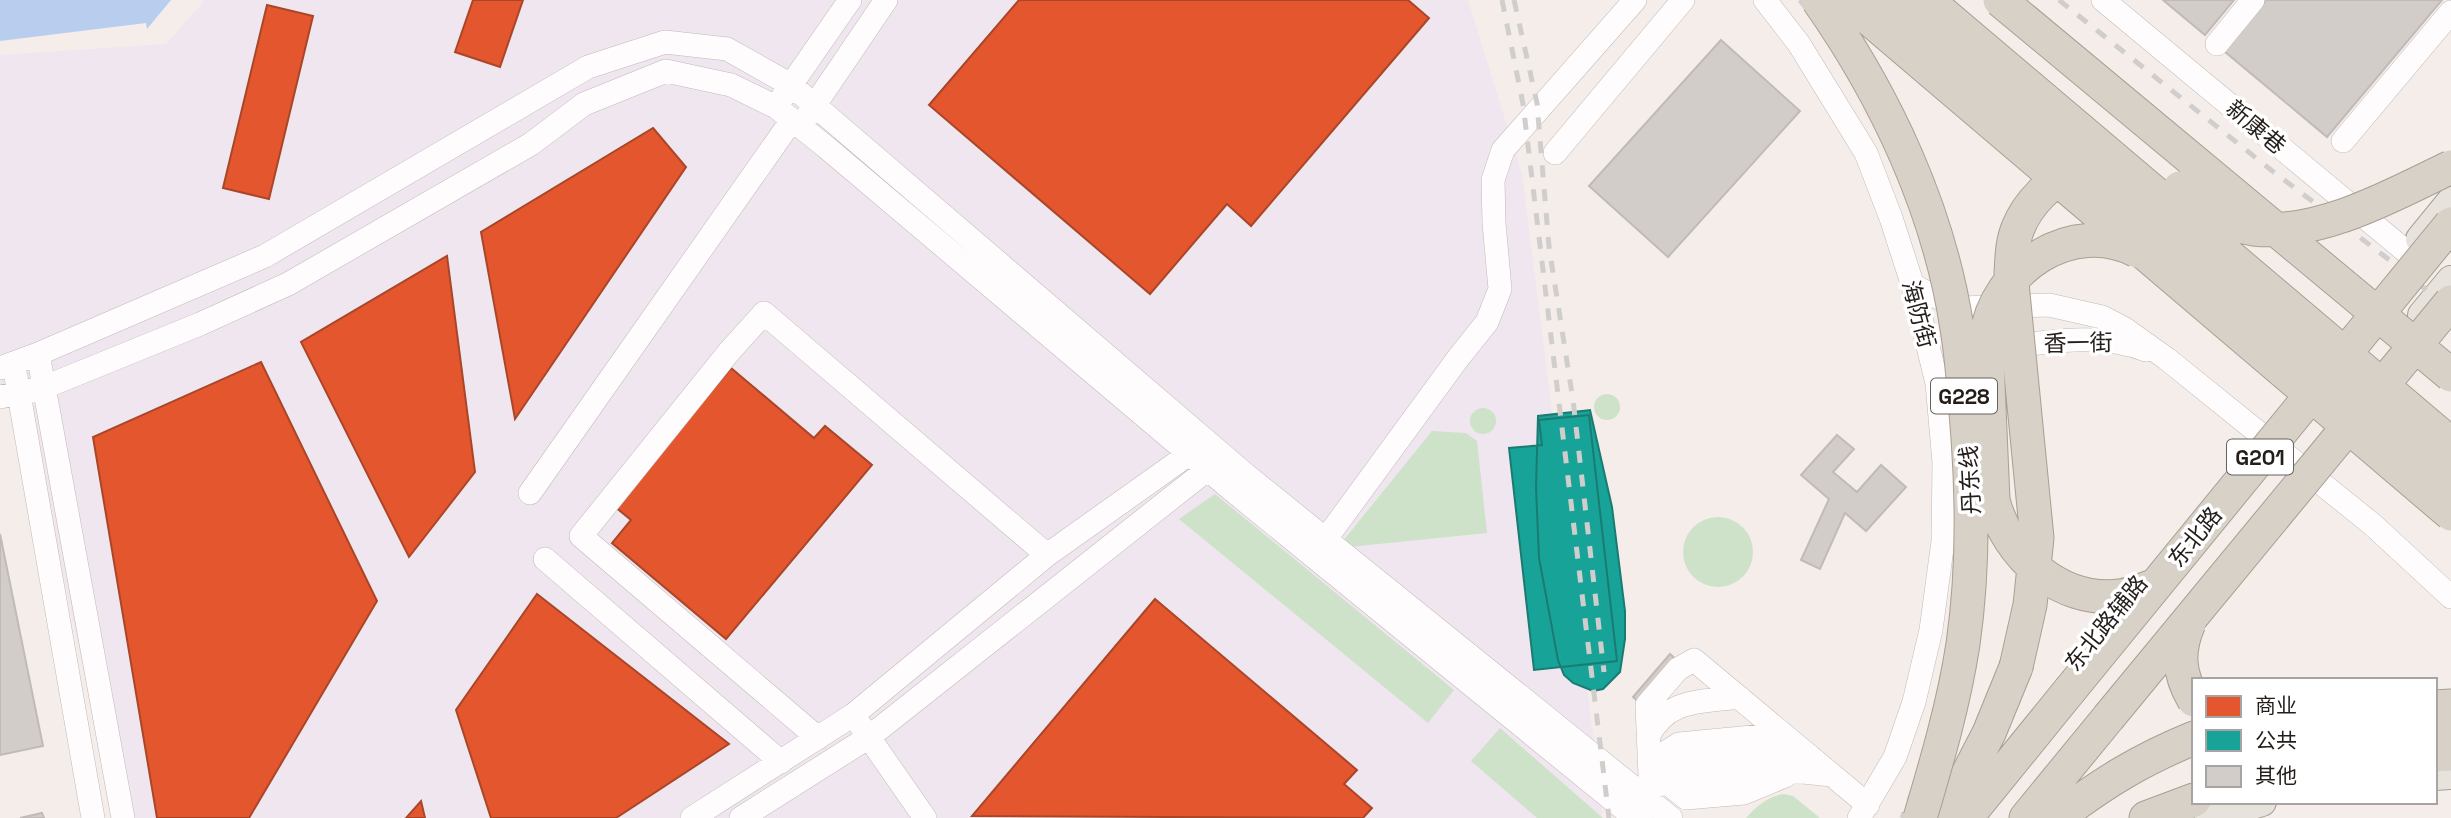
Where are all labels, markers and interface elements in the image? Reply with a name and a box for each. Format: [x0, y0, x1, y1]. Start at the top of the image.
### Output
street label: 新康巷 [2220, 93, 2292, 161]
street label: 海防街 [1896, 277, 1942, 351]
street label: 香一街 [2043, 327, 2113, 359]
road number: G228 [1931, 378, 1997, 414]
road number: G201 [2227, 440, 2293, 475]
street label: 丹东线 [1953, 445, 1987, 515]
street label: 东北路 [2162, 501, 2228, 573]
street label: 东北路辅路 [2058, 569, 2154, 677]
legend [2192, 678, 2437, 804]
text: 商业 [2255, 692, 2297, 719]
text: 公共 [2255, 727, 2297, 754]
text: 其他 [2255, 762, 2297, 789]

